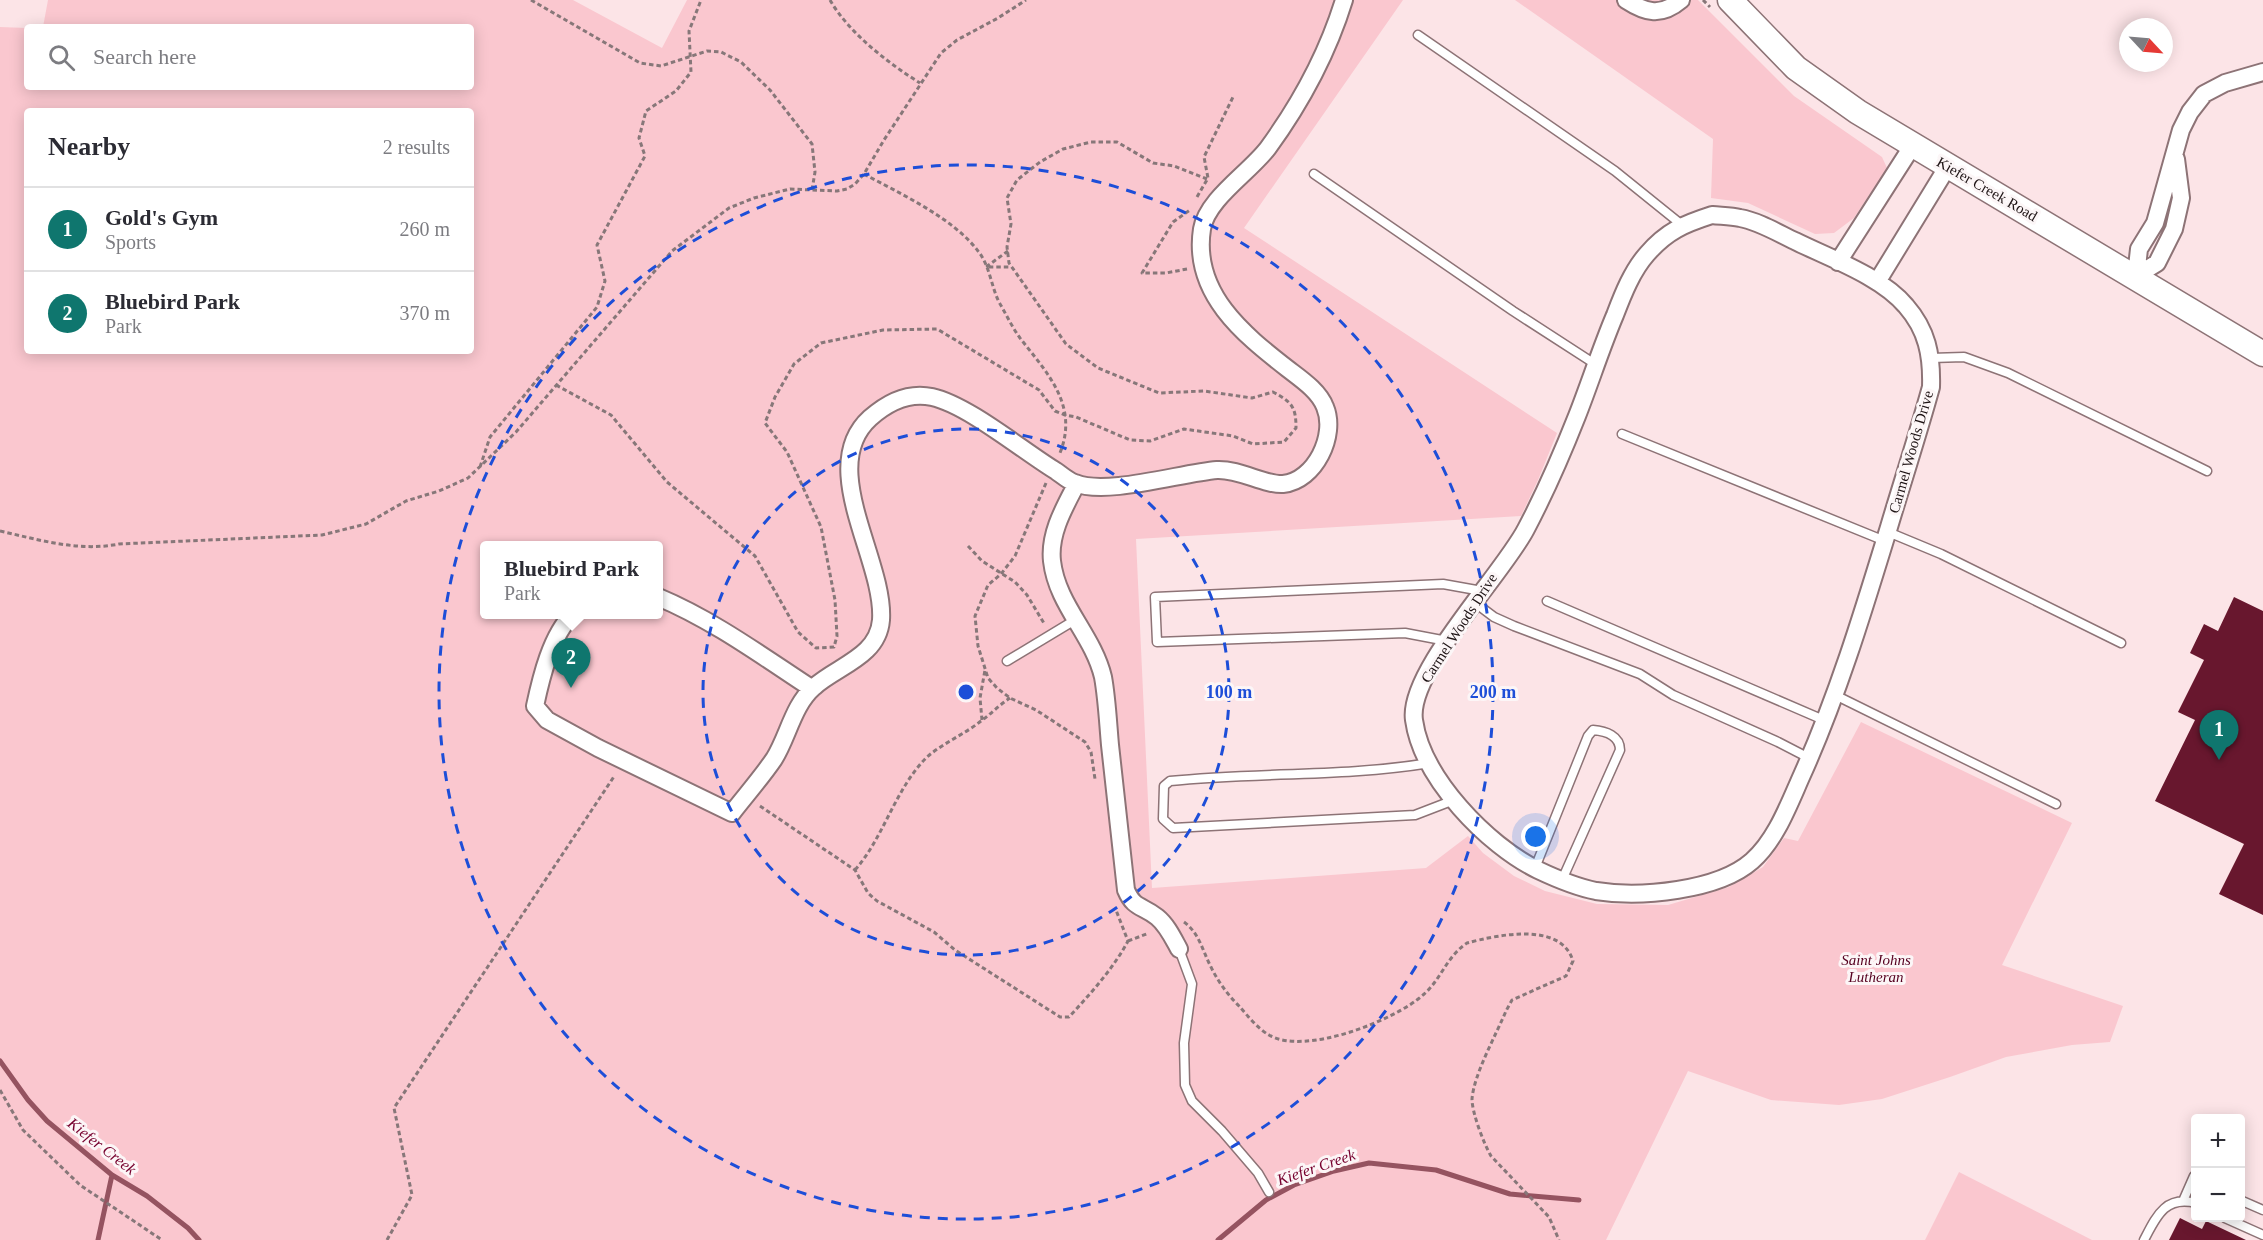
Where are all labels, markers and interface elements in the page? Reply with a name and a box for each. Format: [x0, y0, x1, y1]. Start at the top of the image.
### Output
north arrow [2119, 18, 2173, 72]
search box [24, 24, 474, 90]
icon: search [45, 41, 78, 74]
text: Search here [93, 44, 196, 69]
text: Nearby [48, 132, 130, 161]
text: 2 results [383, 136, 450, 158]
street label: Kiefer Creek Road [1934, 154, 2040, 224]
text: Gold's Gym [105, 205, 218, 230]
text: 1 [63, 218, 73, 240]
text: 260 m [399, 218, 450, 240]
text: Sports [105, 231, 156, 253]
text: Bluebird Park [105, 289, 240, 314]
text: 2 [63, 302, 73, 324]
text: 370 m [399, 302, 450, 324]
text: Park [105, 315, 142, 337]
street label: Carmel Woods Drive [1886, 389, 1936, 515]
popup [480, 541, 663, 619]
text: Bluebird Park [504, 556, 639, 581]
street label: Carmel Woods Drive [1418, 570, 1500, 686]
text: Park [504, 582, 541, 604]
pin: 2 [552, 638, 590, 688]
centre of rings [956, 682, 976, 702]
text: 100 m [1206, 682, 1252, 702]
text: 200 m [1470, 682, 1516, 702]
pin: 1 [2200, 710, 2238, 760]
your location [1521, 822, 1550, 851]
park label: Saint Johns Lutheran [1841, 952, 1911, 985]
water label: Kiefer Creek [63, 1114, 140, 1179]
map controls [2191, 1114, 2245, 1222]
button: + [2191, 1114, 2245, 1168]
water label: Kiefer Creek [1274, 1145, 1359, 1190]
button: − [2191, 1168, 2245, 1222]

